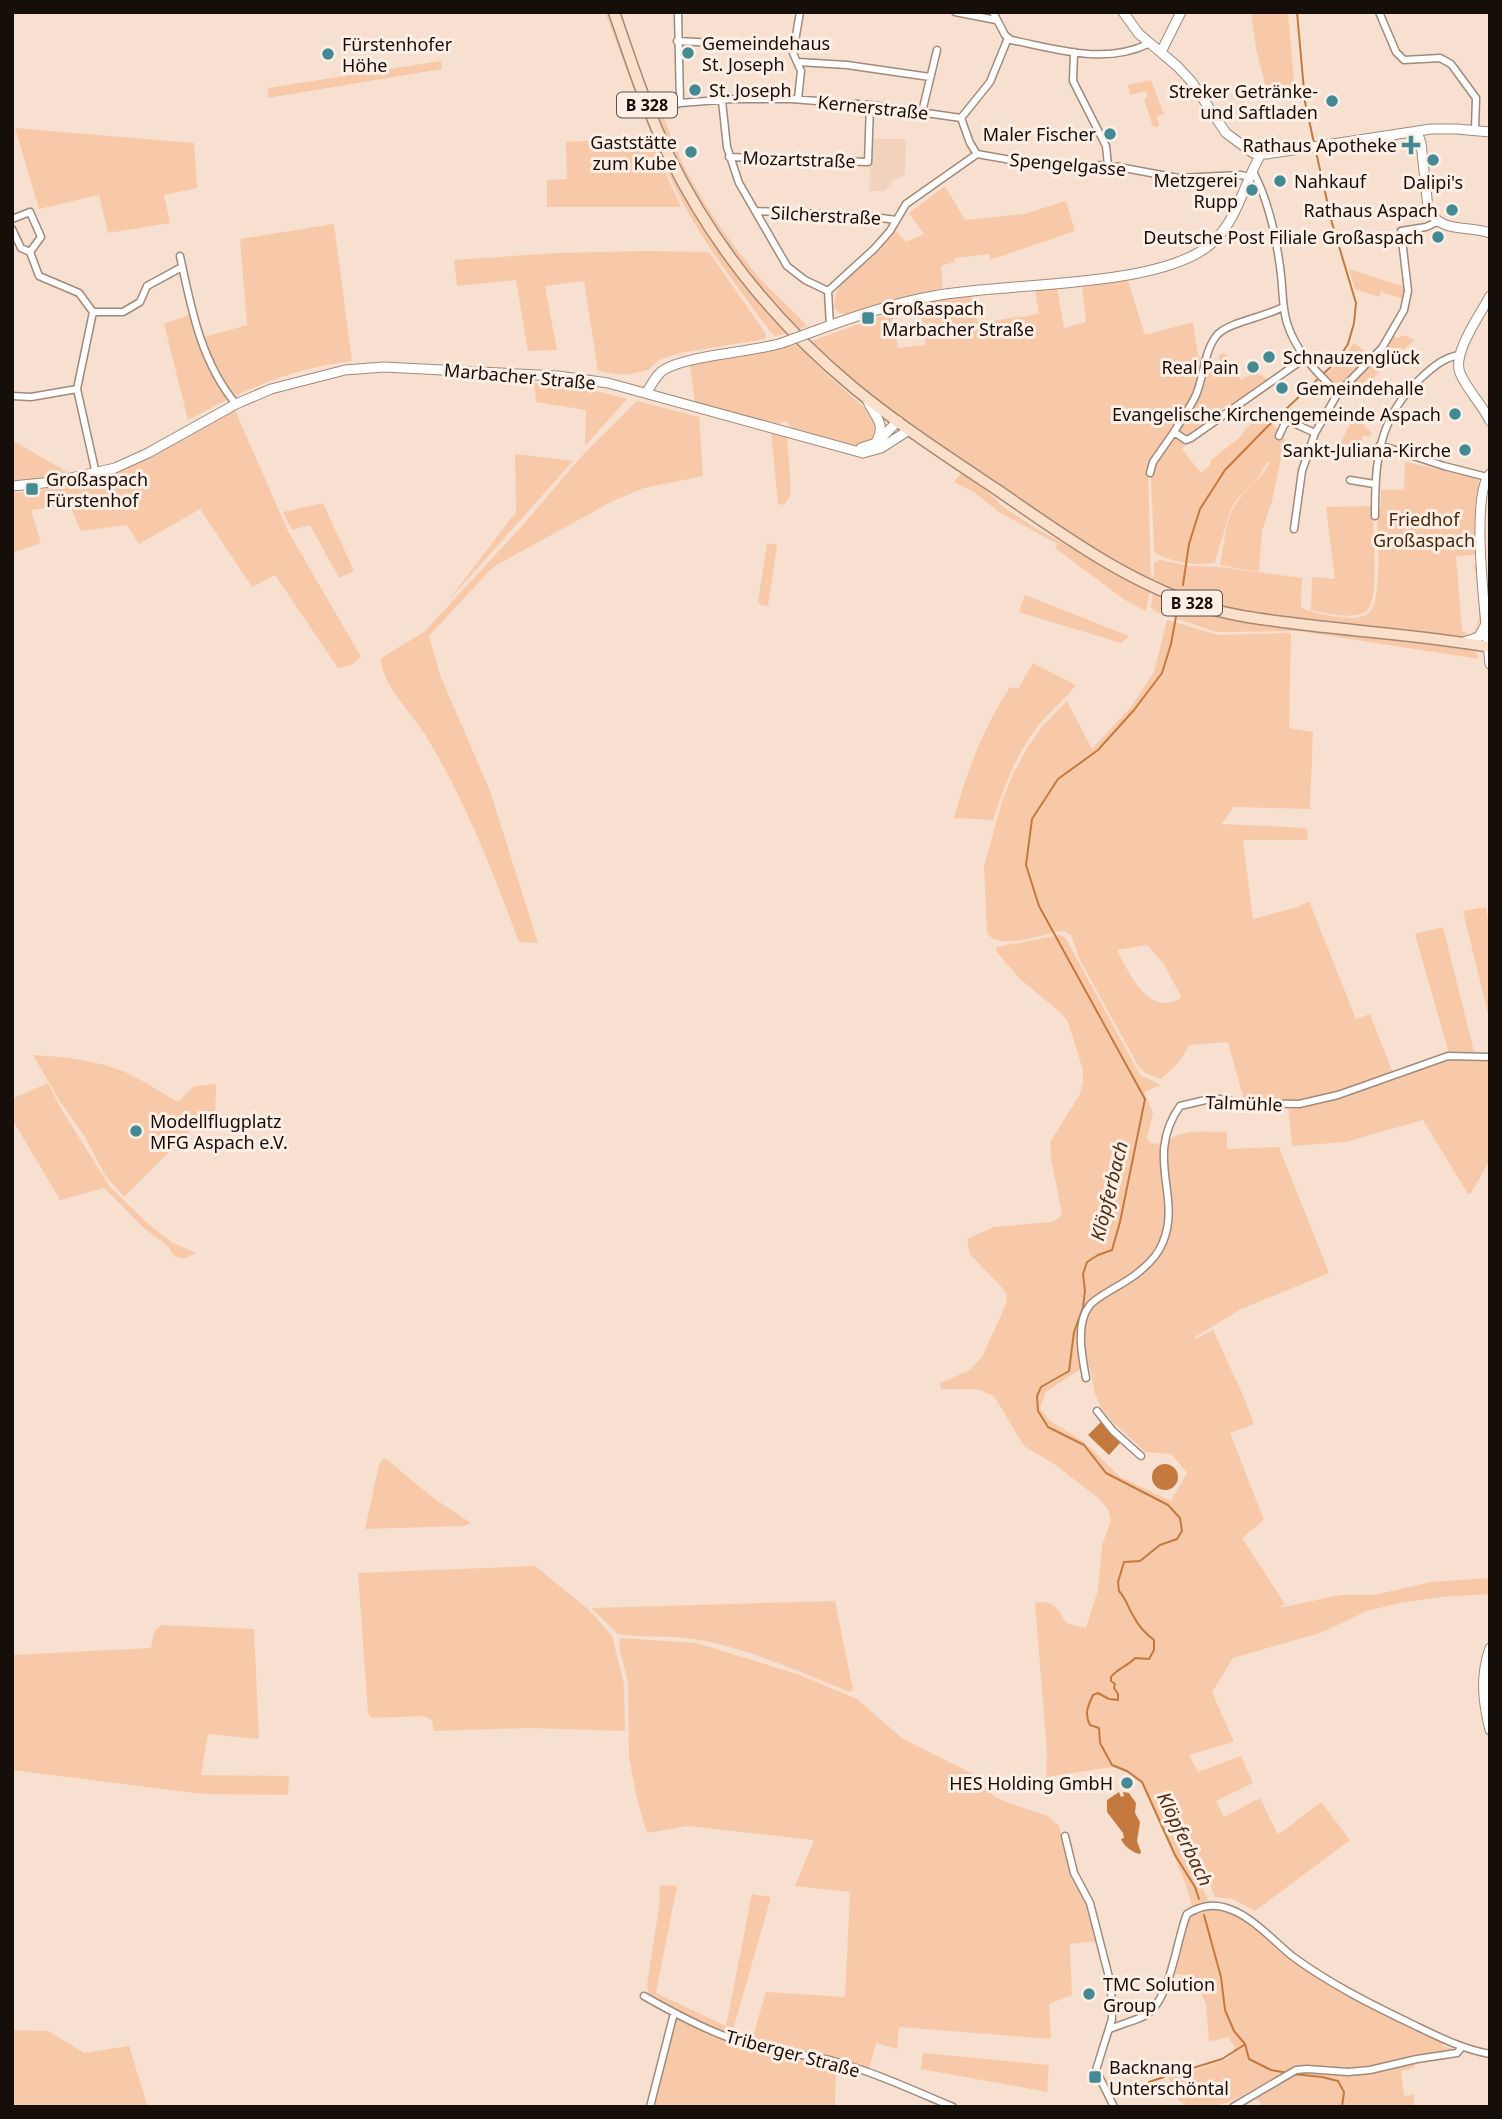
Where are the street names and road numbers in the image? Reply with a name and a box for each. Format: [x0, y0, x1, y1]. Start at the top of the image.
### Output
street label: Kernerstraße [816, 89, 930, 125]
road number: B 328 [617, 92, 677, 118]
street label: Mozartstraße [742, 145, 856, 173]
street label: Spengelgasse [1009, 147, 1127, 181]
street label: Silcherstraße [770, 200, 882, 230]
street label: Marbacher Straße [443, 357, 597, 395]
road number: B 328 [1162, 590, 1222, 616]
street label: Talmühle [1205, 1090, 1283, 1116]
street label: Triberger Straße [723, 2024, 863, 2082]

